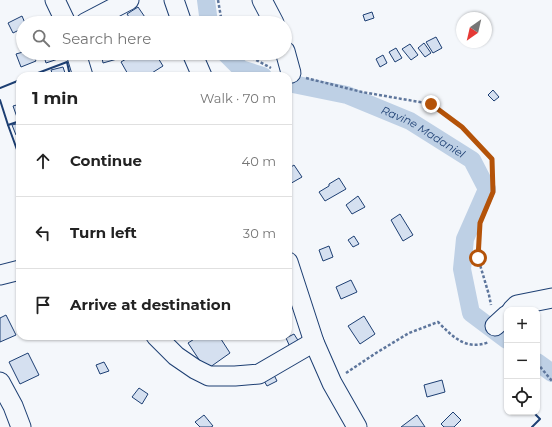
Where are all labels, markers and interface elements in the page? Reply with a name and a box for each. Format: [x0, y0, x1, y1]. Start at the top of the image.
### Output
north arrow [456, 12, 492, 48]
search box [16, 16, 292, 60]
icon: search [30, 27, 52, 49]
text: Search here [62, 29, 151, 48]
text: 1 min [32, 88, 78, 108]
text: Walk · 70 m [200, 90, 276, 106]
route end [422, 95, 440, 113]
water label: Ravine Madaniel [379, 103, 468, 161]
icon: ahead [32, 150, 54, 172]
text: Continue [70, 151, 142, 170]
text: 40 m [242, 153, 276, 169]
icon: left [32, 222, 54, 244]
text: Turn left [70, 223, 137, 242]
text: 30 m [243, 225, 276, 241]
route start [469, 249, 487, 267]
icon: arrive [32, 294, 54, 316]
text: Arrive at destination [70, 295, 231, 314]
map controls [504, 307, 540, 415]
button: + [504, 307, 540, 343]
button: − [504, 343, 540, 379]
button: locate [504, 379, 540, 415]

